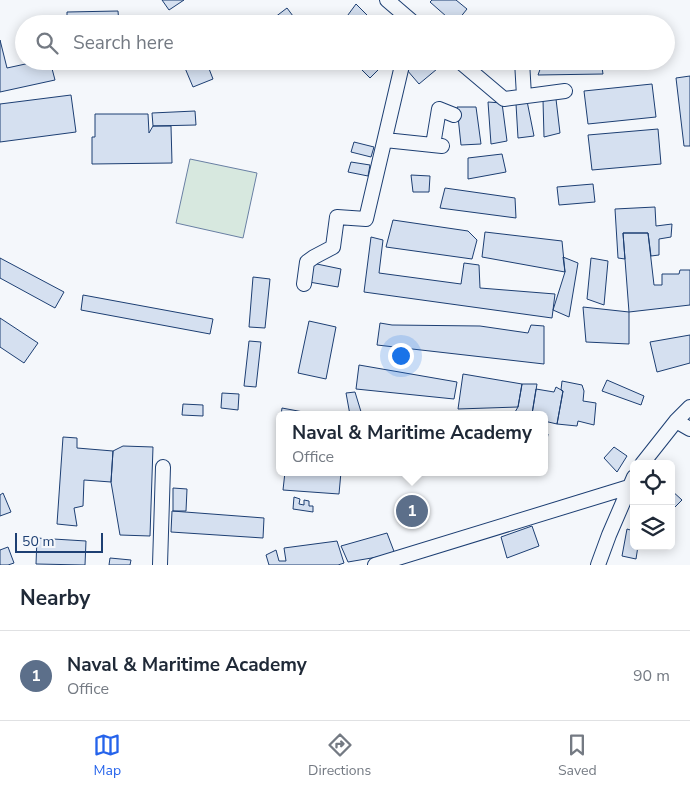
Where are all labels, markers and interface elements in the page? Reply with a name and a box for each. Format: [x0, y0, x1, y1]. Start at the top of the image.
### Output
search box [15, 15, 675, 70]
icon: search [33, 29, 61, 57]
text: Search here [73, 30, 174, 56]
your location [388, 343, 414, 369]
popup [276, 411, 548, 476]
text: Naval & Maritime Academy [292, 420, 532, 446]
text: Office [292, 446, 334, 468]
map controls [630, 460, 675, 550]
button: locate [630, 460, 675, 505]
pin: 1 [396, 492, 428, 530]
button: layers [630, 505, 675, 550]
scale bar [15, 530, 102, 553]
text: 50 m [22, 532, 54, 551]
text: Nearby [20, 584, 90, 612]
text: Naval & Maritime Academy [67, 652, 307, 678]
text: 1 [31, 665, 41, 687]
text: 90 m [633, 665, 670, 687]
text: Office [67, 678, 109, 700]
tab: Map [93, 731, 121, 780]
tab: Directions [308, 731, 371, 780]
tab: Saved [558, 731, 597, 780]

